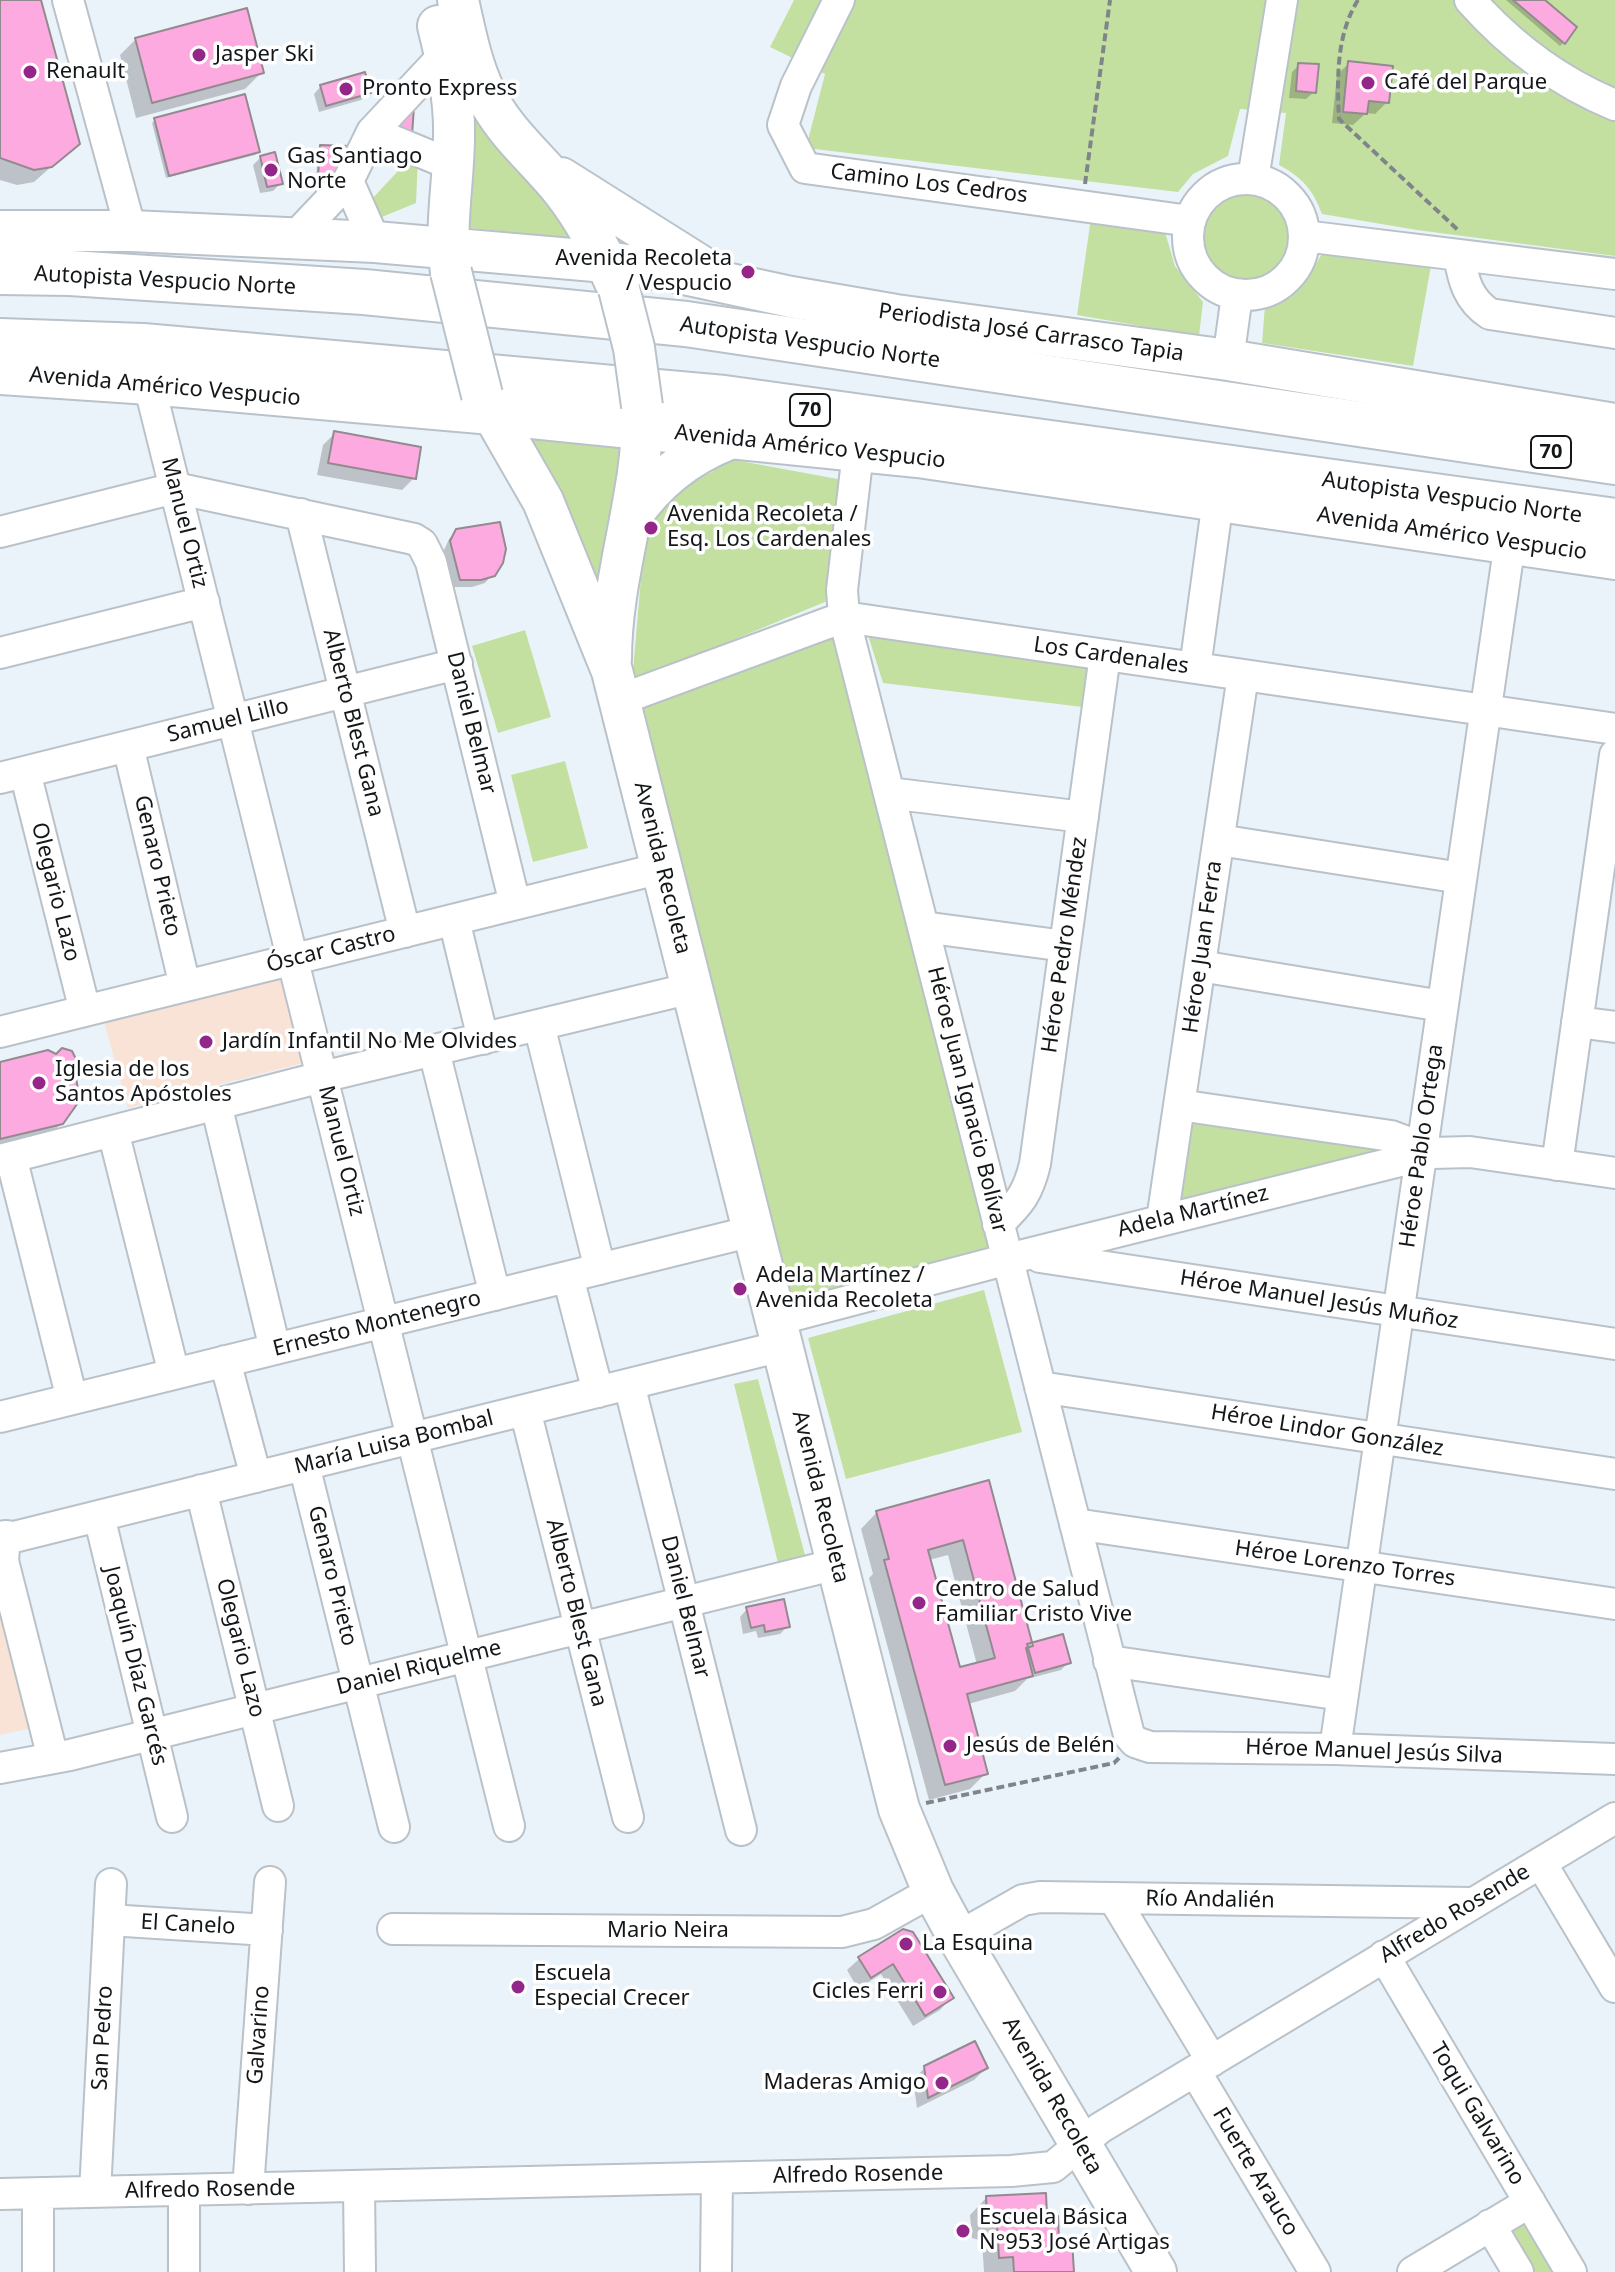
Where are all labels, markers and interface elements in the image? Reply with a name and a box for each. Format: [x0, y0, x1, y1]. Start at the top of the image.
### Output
place label: Jasper Ski [215, 42, 314, 68]
marker: Jasper Ski [190, 46, 208, 64]
place label: Renault [46, 59, 125, 85]
marker: Renault [21, 63, 39, 81]
place label: Café del Parque [1384, 70, 1547, 96]
marker: Café del Parque [1359, 74, 1377, 92]
place label: Pronto Express [362, 76, 517, 102]
marker: Pronto Express [337, 80, 355, 98]
place label: Gas Santiago Norte [287, 144, 422, 196]
street label: Camino Los Cedros [829, 159, 1029, 209]
marker: Gas Santiago Norte [262, 161, 280, 179]
place label: Avenida Recoleta / Vespucio [555, 246, 732, 298]
street label: Autopista Vespucio Norte [33, 261, 297, 301]
marker: Avenida Recoleta / Vespucio [739, 263, 757, 281]
street label: Periodista José Carrasco Tapia [876, 298, 1186, 368]
street label: Autopista Vespucio Norte [678, 312, 942, 374]
street label: Avenida Américo Vespucio [28, 362, 302, 412]
road number: 70 [790, 394, 830, 426]
street label: Avenida Américo Vespucio [673, 420, 947, 474]
road number: 70 [1531, 436, 1571, 468]
street label: Manuel Ortiz [155, 455, 213, 591]
street label: Autopista Vespucio Norte [1320, 467, 1584, 529]
place label: Avenida Recoleta / Esq. Los Cardenales [667, 502, 871, 554]
street label: Avenida Américo Vespucio [1315, 502, 1589, 566]
marker: Avenida Recoleta / Esq. Los Cardenales [642, 519, 660, 537]
street label: Alberto Blest Gana [317, 626, 389, 820]
street label: Los Cardenales [1032, 632, 1190, 680]
street label: Daniel Belmar [441, 649, 501, 797]
street label: Samuel Lillo [165, 693, 291, 749]
street label: Avenida Recoleta [628, 779, 696, 957]
street label: Genaro Prieto [128, 793, 186, 939]
street label: Olegario Lazo [25, 820, 85, 964]
street label: Héroe Pedro Méndez [1037, 835, 1093, 1055]
street label: Héroe Juan Ferra [1178, 859, 1228, 1035]
street label: Óscar Castro [264, 921, 398, 979]
street label: Héroe Juan Ignacio Bolívar [921, 964, 1013, 1236]
place label: Jardín Infantil No Me Olvides [222, 1029, 517, 1055]
marker: Jardín Infantil No Me Olvides [197, 1033, 215, 1051]
street label: Héroe Pablo Ortega [1395, 1043, 1449, 1249]
place label: Iglesia de los Santos Apóstoles [55, 1057, 232, 1108]
marker: Iglesia de los Santos Apóstoles [30, 1074, 48, 1092]
street label: Manuel Ortiz [312, 1083, 370, 1219]
street label: Adela Martínez [1115, 1180, 1271, 1244]
place label: Adela Martínez / Avenida Recoleta [756, 1263, 933, 1314]
street label: Héroe Manuel Jesús Muñoz [1178, 1265, 1460, 1335]
marker: Adela Martínez / Avenida Recoleta [731, 1280, 749, 1298]
street label: Ernesto Montenegro [270, 1285, 484, 1363]
street label: Héroe Lindor González [1209, 1400, 1445, 1462]
street label: María Luisa Bombal [292, 1405, 496, 1481]
street label: Avenida Recoleta [786, 1408, 854, 1586]
street label: Genaro Prieto [302, 1503, 362, 1649]
street label: Alberto Blest Gana [540, 1516, 612, 1710]
street label: Daniel Belmar [655, 1533, 715, 1681]
street label: Héroe Lorenzo Torres [1233, 1535, 1457, 1593]
street label: Joaquín Díaz Garcés [97, 1564, 173, 1768]
street label: Olegario Lazo [210, 1576, 270, 1720]
place label: Centro de Salud Familiar Cristo Vive [935, 1577, 1132, 1628]
marker: Centro de Salud Familiar Cristo Vive [910, 1594, 928, 1612]
street label: Daniel Riquelme [334, 1635, 504, 1701]
place label: Jesús de Belén [966, 1733, 1115, 1759]
street label: Héroe Manuel Jesús Silva [1245, 1734, 1503, 1770]
marker: Jesús de Belén [941, 1737, 959, 1755]
street label: Alfredo Rosende [1375, 1859, 1535, 1969]
street label: Río Andalién [1145, 1886, 1275, 1914]
street label: El Canelo [140, 1909, 236, 1941]
street label: Mario Neira [607, 1918, 729, 1944]
place label: La Esquina [922, 1931, 1033, 1957]
marker: La Esquina [897, 1935, 915, 1953]
place label: Escuela Especial Crecer [534, 1961, 690, 2012]
marker: Escuela Especial Crecer [509, 1978, 527, 1996]
place label: Cicles Ferri [812, 1979, 924, 2005]
marker: Cicles Ferri [931, 1983, 949, 2001]
street label: San Pedro [87, 1985, 119, 2091]
street label: Galvarino [242, 1985, 276, 2085]
street label: Avenida Recoleta [996, 2013, 1108, 2179]
street label: Toqui Galvarino [1424, 2038, 1530, 2190]
place label: Maderas Amigo [763, 2070, 926, 2096]
marker: Maderas Amigo [933, 2074, 951, 2092]
street label: Fuerte Arauco [1206, 2103, 1304, 2241]
street label: Alfredo Rosende [773, 2160, 943, 2190]
street label: Alfredo Rosende [125, 2175, 295, 2205]
place label: Escuela Básica N°953 José Artigas [979, 2205, 1170, 2256]
marker: Escuela Básica N°953 José Artigas [954, 2222, 972, 2240]

